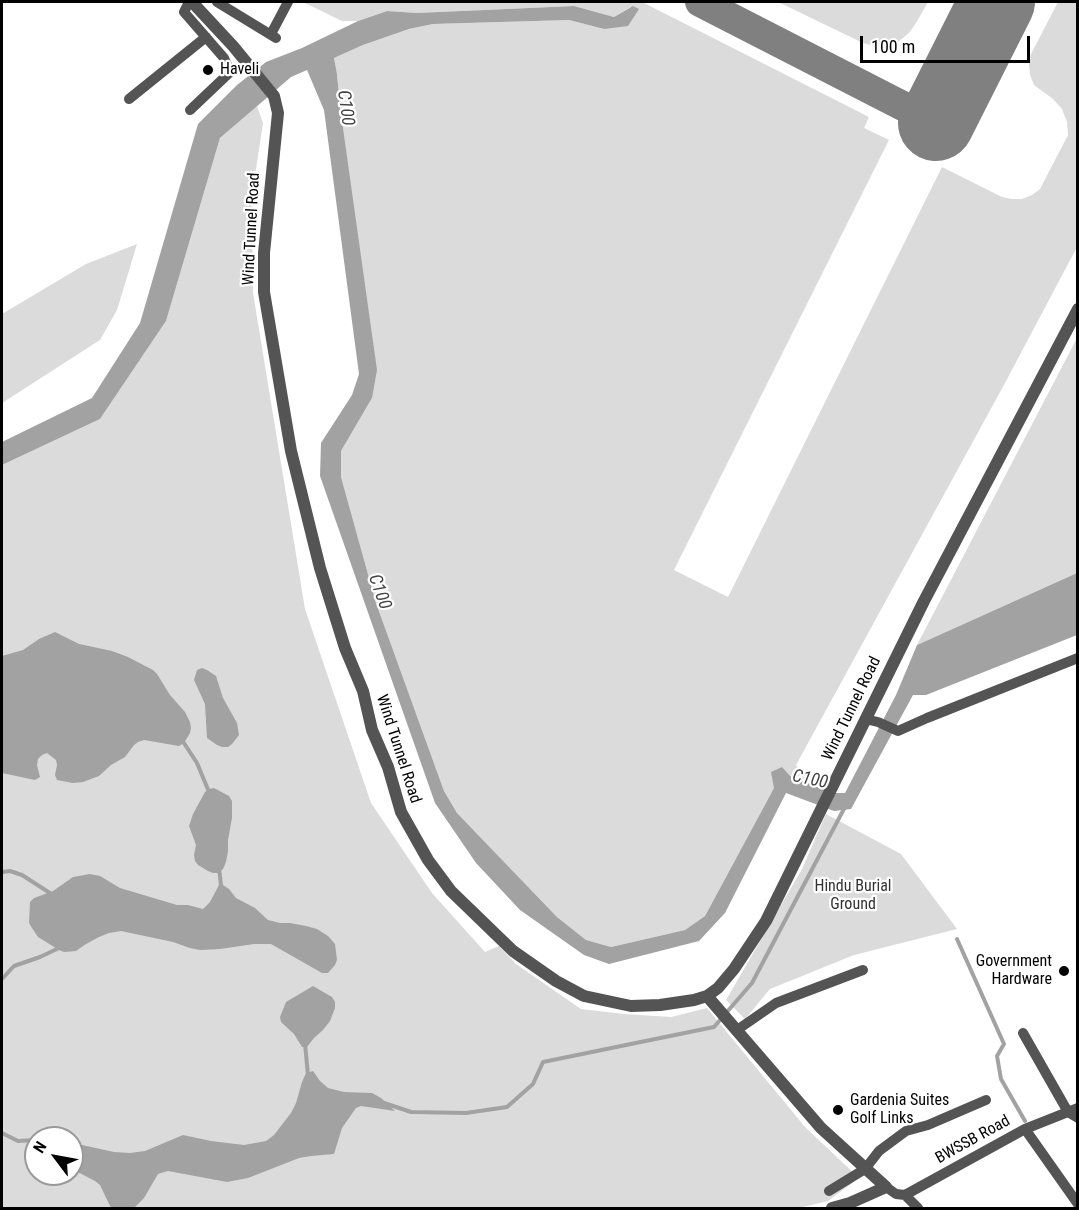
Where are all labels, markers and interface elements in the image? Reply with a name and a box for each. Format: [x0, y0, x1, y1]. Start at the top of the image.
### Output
scale bar [863, 24, 1032, 62]
text: 100 m [871, 36, 915, 57]
place label: Haveli [220, 60, 259, 80]
marker: Haveli [201, 63, 215, 77]
water label: C100 [332, 89, 358, 127]
street label: Wind Tunnel Road [239, 172, 265, 286]
water label: C100 [363, 572, 395, 612]
street label: Wind Tunnel Road [819, 654, 885, 764]
street label: Wind Tunnel Road [371, 692, 425, 806]
water label: C100 [790, 766, 830, 794]
park label: Hindu Burial Ground [814, 877, 892, 915]
place label: Government Hardware [976, 952, 1052, 990]
marker: Government Hardware [1057, 964, 1071, 978]
place label: Gardenia Suites Golf Links [850, 1091, 949, 1129]
marker: Gardenia Suites Golf Links [831, 1103, 845, 1117]
street label: BWSSB Road [932, 1112, 1014, 1168]
north arrow [24, 1126, 84, 1186]
text: N [29, 1138, 51, 1156]

